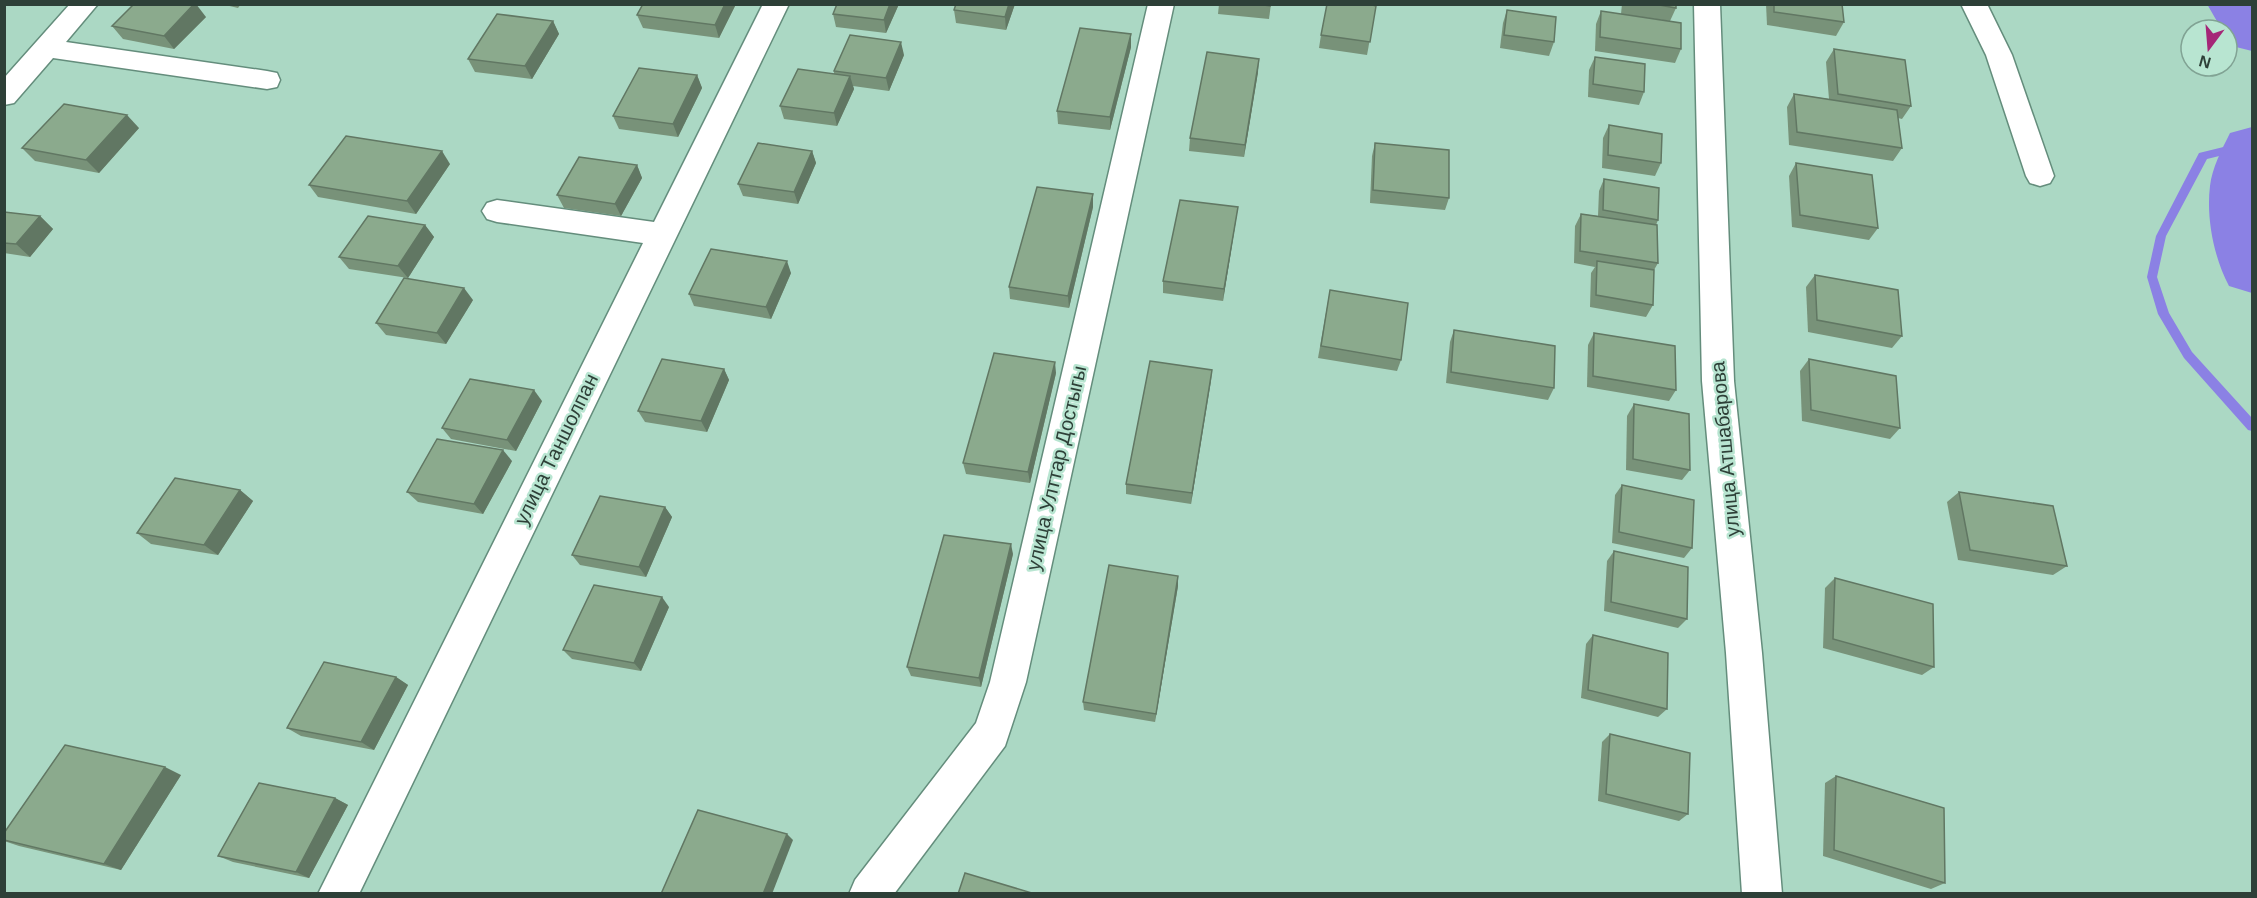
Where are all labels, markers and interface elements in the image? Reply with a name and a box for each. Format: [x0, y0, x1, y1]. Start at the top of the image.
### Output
north arrow [2179, 18, 2239, 78]
text: N [2197, 52, 2213, 72]
street label: улица Атшабарова [1706, 360, 1744, 537]
street label: улица Улттар Достыгы [1022, 363, 1090, 573]
street label: улица Таншолпан [510, 370, 602, 528]

